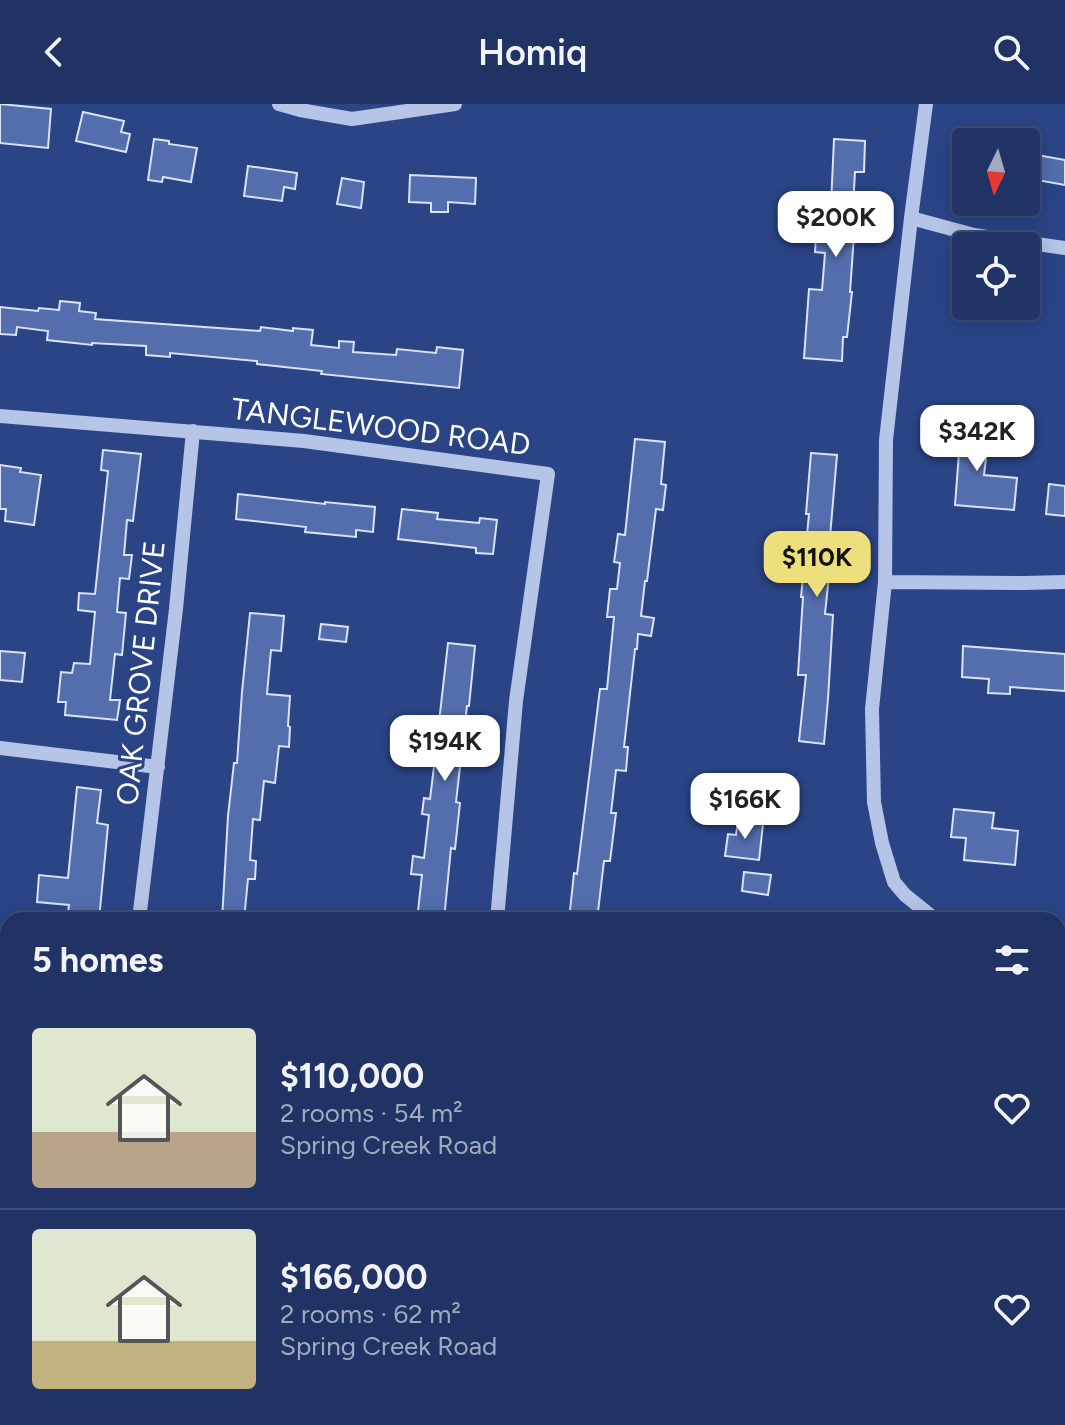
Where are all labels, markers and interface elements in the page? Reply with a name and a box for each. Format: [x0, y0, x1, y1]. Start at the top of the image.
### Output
icon: back [32, 30, 76, 74]
icon: search [989, 30, 1033, 74]
text: Homiq [478, 31, 587, 74]
north arrow [952, 128, 1040, 216]
map controls [952, 128, 1040, 320]
pin: $200K [780, 191, 892, 259]
text: $200K [796, 201, 876, 233]
button: locate [952, 232, 1040, 320]
street label: TANGLEWOOD ROAD [230, 390, 533, 463]
pin: $342K [921, 405, 1033, 473]
text: $342K [938, 415, 1016, 447]
pin: $110K [761, 531, 873, 599]
street label: OAK GROVE DRIVE [108, 539, 173, 807]
text: $110K [782, 541, 852, 573]
pin: $194K [389, 715, 501, 783]
text: $194K [408, 725, 482, 757]
pin: $166K [689, 773, 801, 841]
text: $166K [709, 783, 781, 815]
icon: filters [990, 938, 1034, 982]
text: 5 homes [32, 940, 163, 981]
text: $110,000 [280, 1056, 424, 1097]
icon: home [96, 1060, 192, 1156]
icon: heart [990, 1086, 1034, 1130]
text: 2 rooms · 54 m² [280, 1097, 463, 1129]
text: Spring Creek Road [280, 1129, 497, 1161]
text: $166,000 [280, 1257, 427, 1298]
icon: home [96, 1261, 192, 1357]
icon: heart [990, 1287, 1034, 1331]
text: 2 rooms · 62 m² [280, 1298, 461, 1330]
text: Spring Creek Road [280, 1330, 497, 1362]

